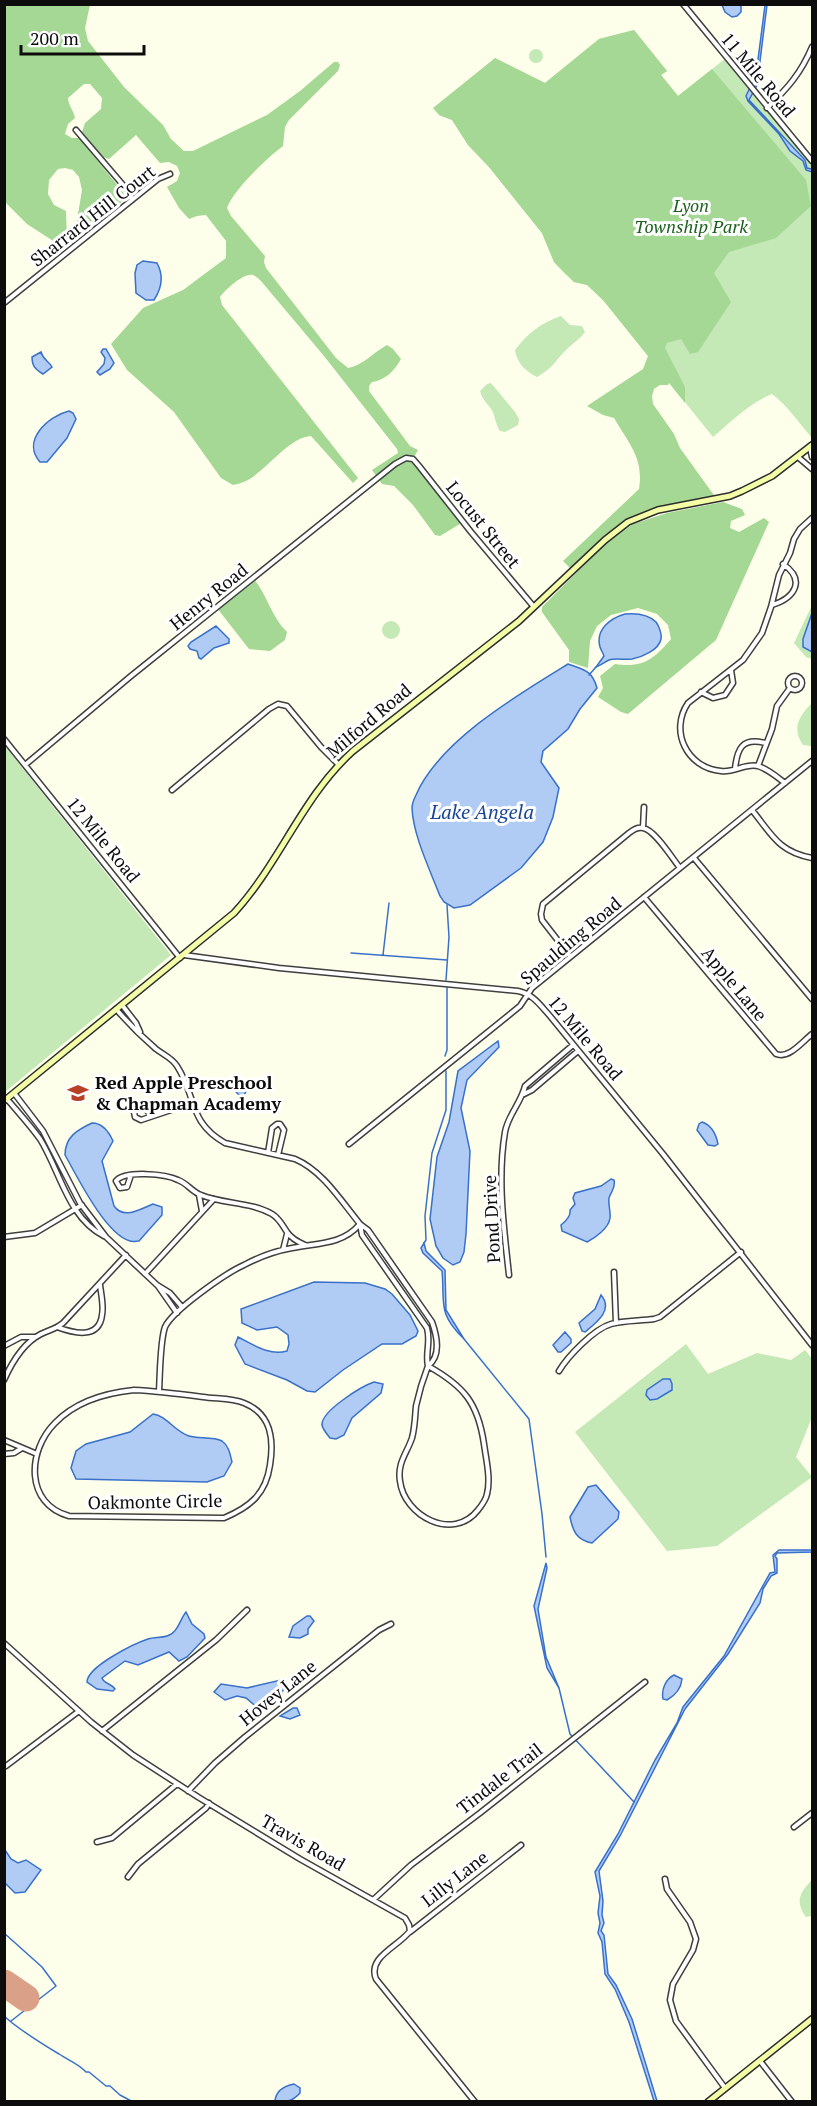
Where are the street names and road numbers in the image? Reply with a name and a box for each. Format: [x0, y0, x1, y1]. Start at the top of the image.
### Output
street label: 11 Mile Road [716, 27, 801, 122]
street label: Sharrard Hill Court [25, 159, 160, 272]
street label: Locust Street [441, 476, 526, 573]
street label: Henry Road [164, 557, 252, 635]
street label: Milford Road [321, 678, 416, 763]
street label: 12 Mile Road [62, 792, 146, 887]
street label: Spaulding Road [515, 891, 626, 990]
street label: Apple Lane [697, 941, 773, 1026]
street label: 12 Mile Road [543, 990, 628, 1085]
street label: Pond Drive [477, 1174, 505, 1264]
street label: Oakmonte Circle [87, 1488, 223, 1514]
street label: Hovey Lane [234, 1654, 321, 1731]
street label: Tindale Trail [452, 1737, 547, 1819]
street label: Travis Road [257, 1808, 350, 1876]
street label: Lilly Lane [416, 1845, 493, 1912]

